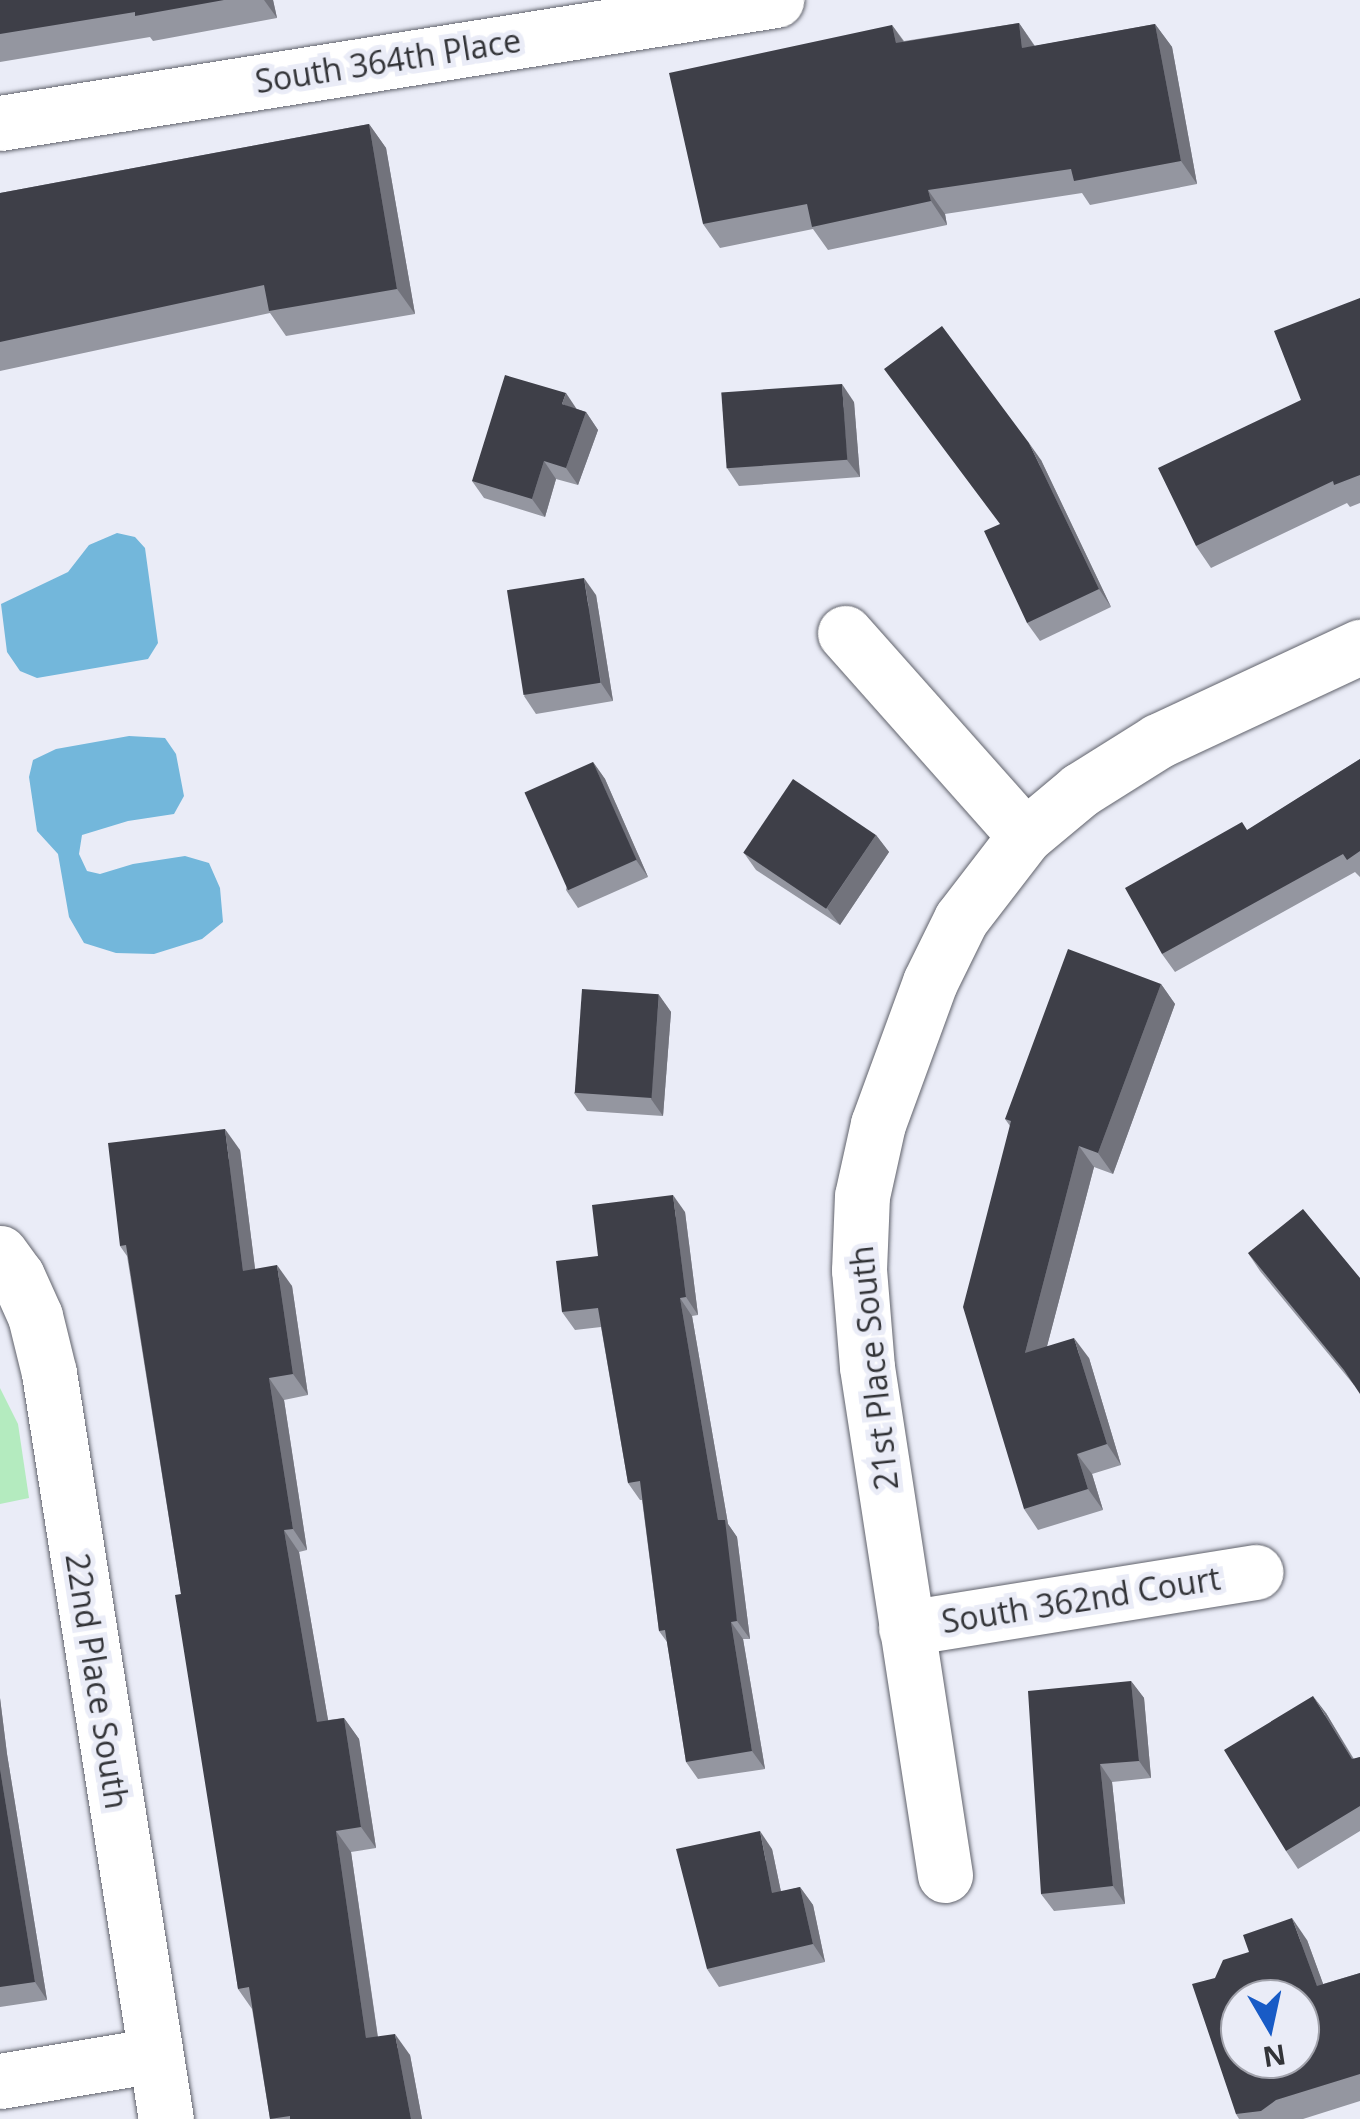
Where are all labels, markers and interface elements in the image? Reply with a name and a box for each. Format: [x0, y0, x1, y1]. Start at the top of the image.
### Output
street label: South 364th Place [252, 21, 524, 101]
street label: 21st Place South [842, 1244, 906, 1492]
street label: 22nd Place South [58, 1550, 136, 1812]
street label: South 362nd Court [939, 1559, 1223, 1641]
north arrow [1220, 1979, 1320, 2079]
text: N [1260, 2036, 1289, 2077]

